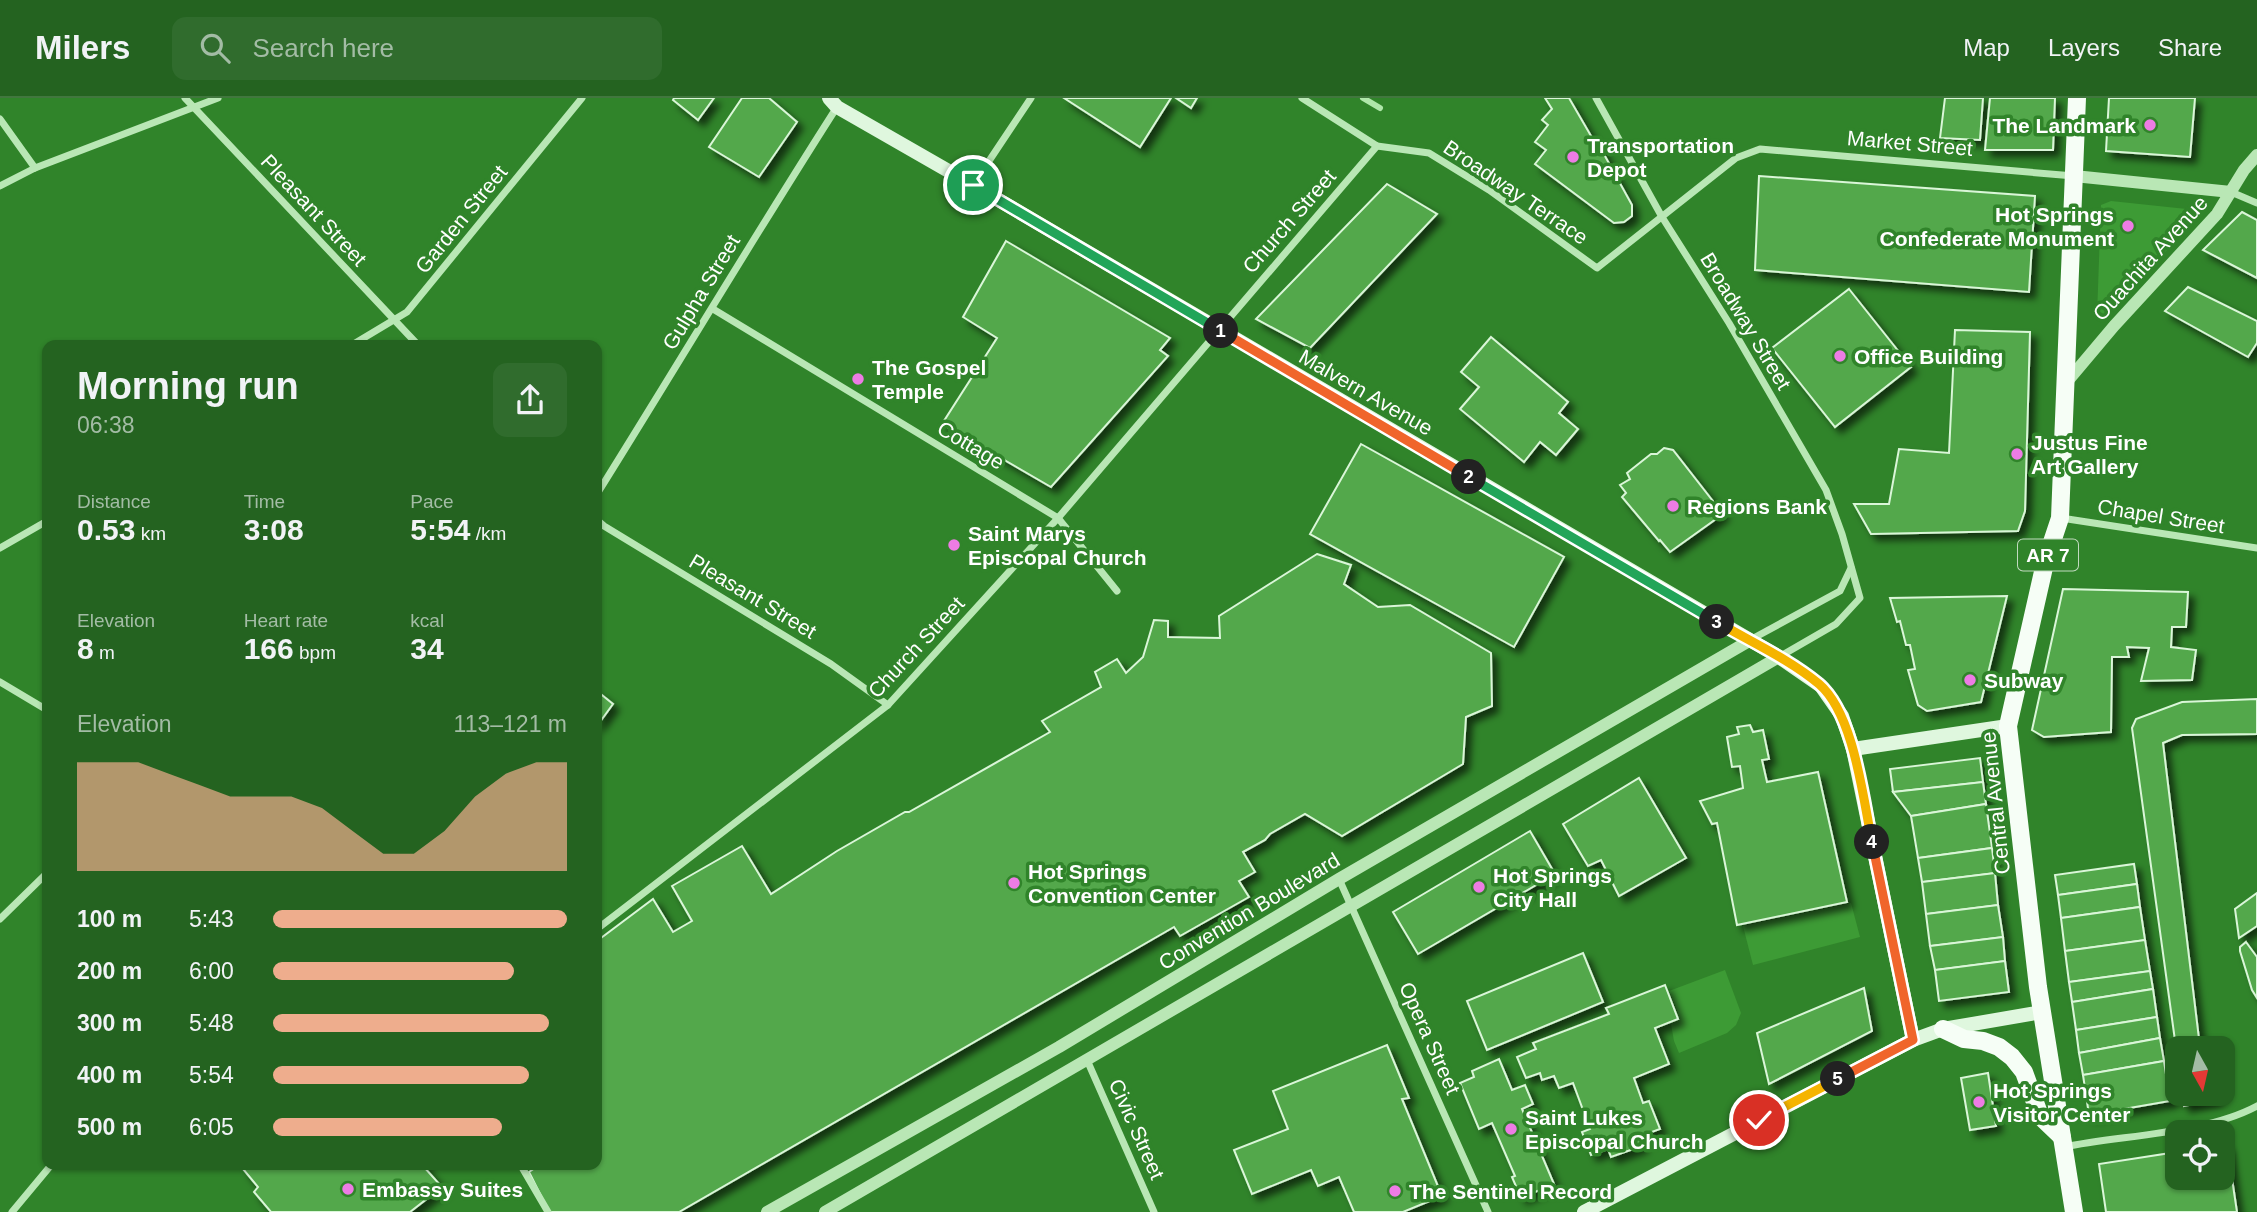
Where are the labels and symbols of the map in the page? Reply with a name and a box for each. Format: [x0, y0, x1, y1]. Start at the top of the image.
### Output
place label: The Landmark [1992, 114, 2136, 137]
marker: The Landmark [2142, 117, 2158, 133]
street label: Market Street [1846, 126, 1974, 160]
place label: Transportation Depot [1587, 134, 1734, 181]
street label: Broadway Terrace [1440, 135, 1592, 249]
marker: Transportation Depot [1565, 149, 1581, 165]
street label: Pleasant Street [257, 150, 371, 270]
pin [943, 155, 1003, 215]
street label: Garden Street [411, 160, 512, 277]
street label: Church Street [1238, 164, 1340, 277]
street label: Ouachita Avenue [2088, 191, 2212, 325]
place label: Hot Springs Confederate Monument [1879, 203, 2114, 250]
marker: Hot Springs Confederate Monument [2120, 218, 2136, 234]
street label: Gulpha Street [658, 230, 744, 353]
street label: Broadway Street [1696, 249, 1796, 394]
pin: 1 [1204, 314, 1238, 348]
street label: Malvern Avenue [1295, 344, 1437, 440]
place label: Office Building [1854, 345, 2003, 368]
marker: Office Building [1832, 348, 1848, 364]
place label: The Gospel Temple [872, 356, 986, 403]
marker: The Gospel Temple [850, 371, 866, 387]
street label: Cottage [934, 416, 1008, 474]
place label: Justus Fine Art Gallery [2031, 431, 2148, 478]
marker: Justus Fine Art Gallery [2009, 446, 2025, 462]
pin: 2 [1452, 460, 1486, 494]
place label: Regions Bank [1687, 495, 1827, 518]
street label: Chapel Street [2096, 495, 2226, 537]
marker: Regions Bank [1665, 498, 1681, 514]
place label: Saint Marys Episcopal Church [968, 522, 1147, 569]
marker: Saint Marys Episcopal Church [946, 537, 962, 553]
road number: AR 7 [2018, 540, 2078, 570]
street label: Pleasant Street [686, 549, 821, 643]
street label: Church Street [863, 592, 969, 702]
pin: 3 [1700, 604, 1734, 640]
place label: Subway [1984, 669, 2064, 692]
marker: Subway [1962, 672, 1978, 688]
street label: Central Avenue [1976, 731, 2014, 875]
pin: 4 [1854, 824, 1890, 860]
street label: Convention Boulevard [1155, 848, 1343, 974]
place label: Hot Springs Convention Center [1028, 860, 1216, 907]
place label: Hot Springs City Hall [1493, 864, 1612, 911]
marker: Hot Springs Convention Center [1006, 875, 1022, 891]
marker: Hot Springs City Hall [1471, 879, 1487, 895]
street label: Opera Street [1395, 978, 1465, 1098]
north arrow [2165, 1036, 2235, 1106]
pin: 5 [1820, 1062, 1856, 1096]
street label: Civic Street [1105, 1075, 1169, 1183]
place label: Hot Springs Visitor Center [1993, 1079, 2130, 1126]
pin [1729, 1090, 1789, 1150]
marker: Hot Springs Visitor Center [1971, 1094, 1987, 1110]
place label: Saint Lukes Episcopal Church [1525, 1106, 1704, 1153]
marker: Saint Lukes Episcopal Church [1503, 1121, 1519, 1137]
place label: Embassy Suites [362, 1178, 523, 1201]
place label: The Sentinel Record [1409, 1180, 1612, 1203]
marker: Embassy Suites [340, 1181, 356, 1197]
marker: The Sentinel Record [1387, 1183, 1403, 1199]

